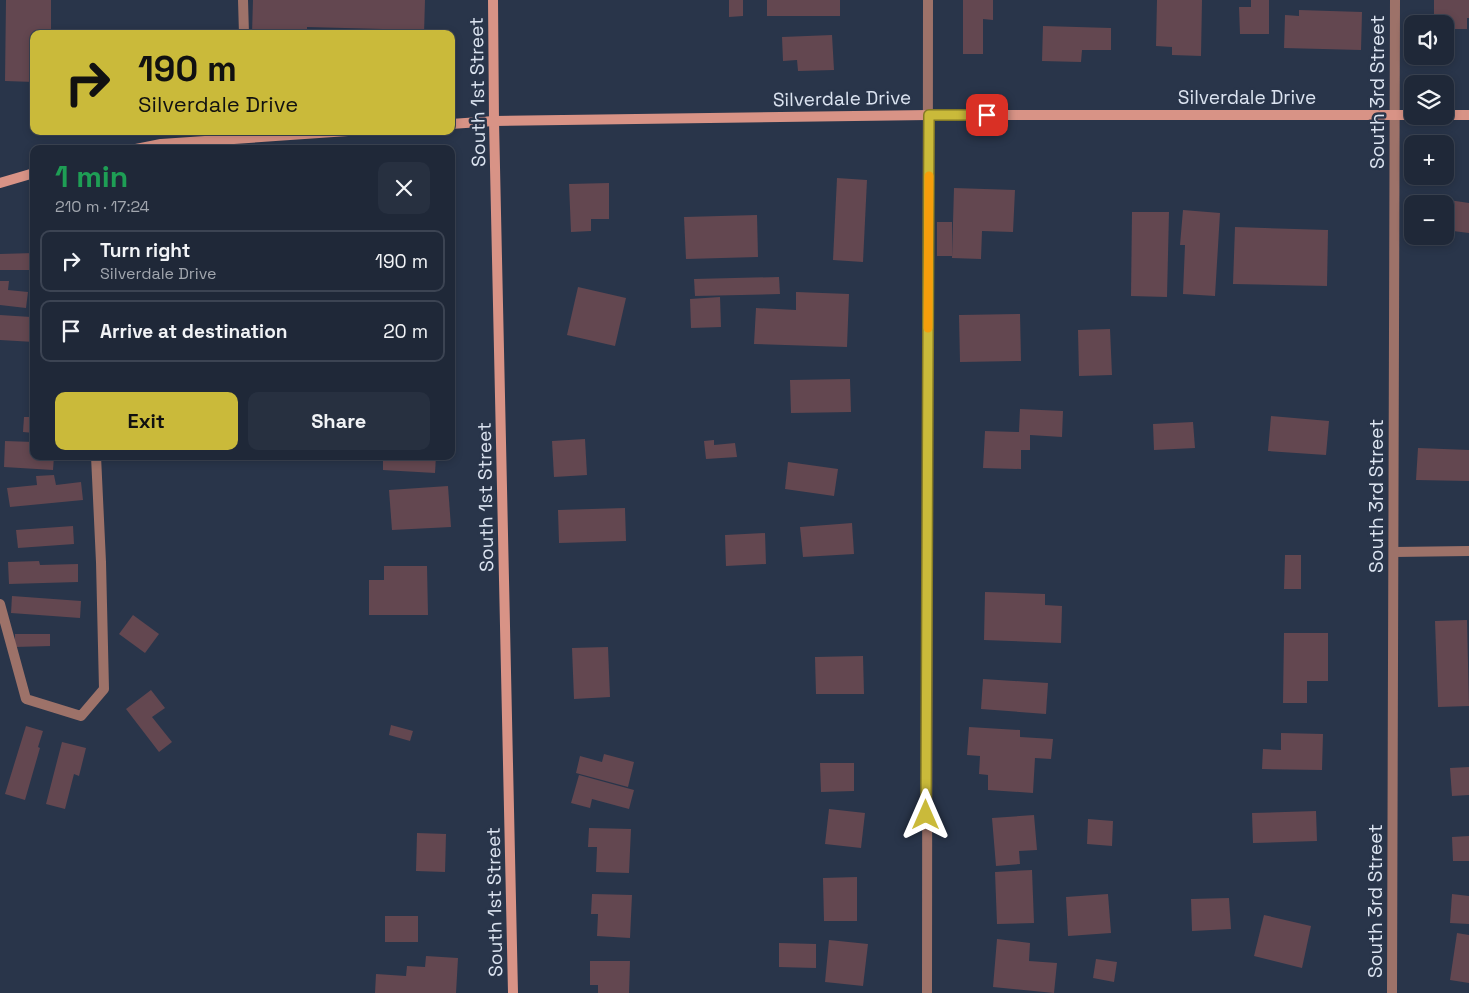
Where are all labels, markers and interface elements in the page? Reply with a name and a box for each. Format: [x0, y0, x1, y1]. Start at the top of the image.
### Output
street label: South 3rd Street [1365, 15, 1390, 169]
map controls [1404, 15, 1454, 245]
button: sound [1404, 15, 1454, 65]
street label: South 1st Street [464, 17, 491, 167]
text: 190 m [138, 47, 237, 91]
icon: right [55, 50, 120, 115]
button: layers [1404, 75, 1454, 125]
street label: Silverdale Drive [773, 85, 911, 112]
street label: Silverdale Drive [1178, 85, 1316, 110]
text: Silverdale Drive [138, 90, 298, 118]
pin [966, 94, 1008, 136]
icon: arrive [973, 101, 1001, 129]
button: + [1404, 135, 1454, 185]
text: 1 min [55, 157, 128, 196]
button: close [378, 162, 430, 214]
button: − [1404, 195, 1454, 245]
text: 210 m · 17:24 [55, 196, 150, 217]
text: Turn right [100, 238, 190, 263]
icon: right [57, 247, 85, 275]
text: 190 m [375, 249, 428, 274]
text: Silverdale Drive [100, 263, 217, 284]
icon: arrive [57, 317, 85, 345]
text: Arrive at destination [100, 319, 288, 344]
text: 20 m [383, 319, 428, 344]
button: Exit [55, 392, 238, 450]
button: Share [248, 392, 430, 450]
street label: South 3rd Street [1364, 419, 1389, 573]
street label: South 1st Street [472, 422, 499, 572]
position arrow [899, 788, 951, 840]
street label: South 3rd Street [1363, 824, 1388, 978]
street label: South 1st Street [481, 827, 508, 977]

